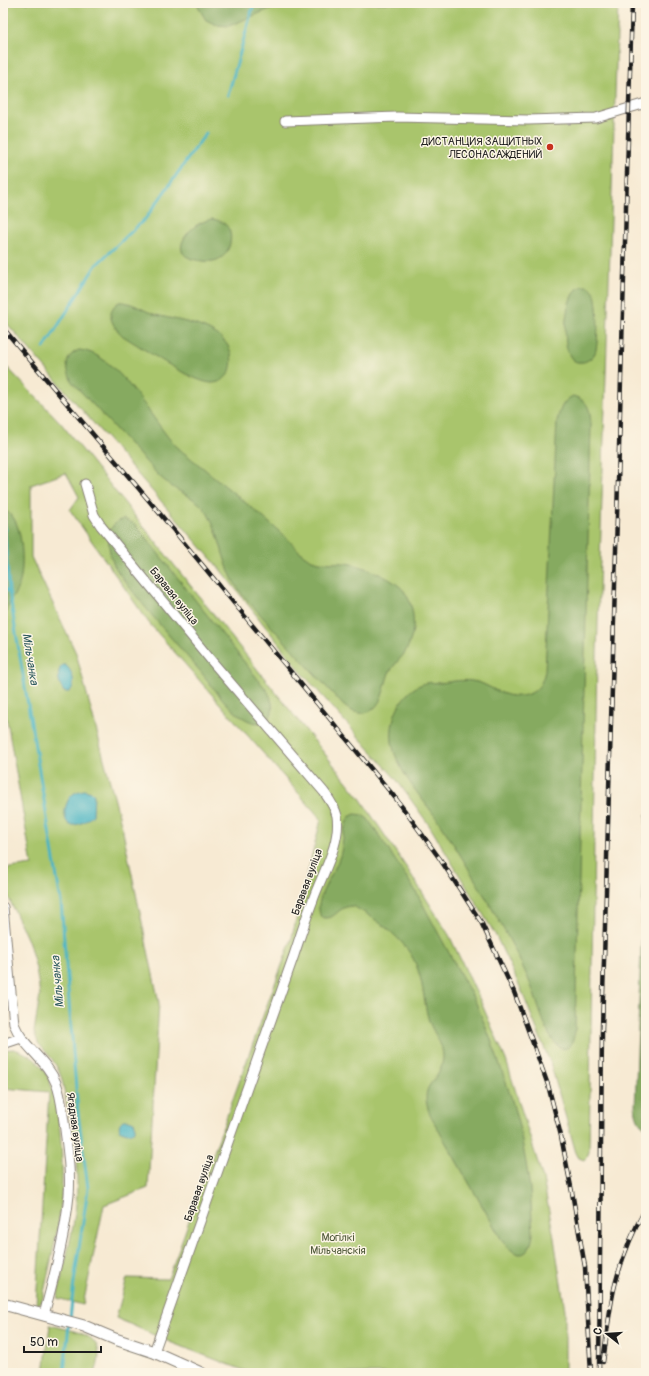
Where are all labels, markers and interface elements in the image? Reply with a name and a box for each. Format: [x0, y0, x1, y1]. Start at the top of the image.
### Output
place label: ДИСТАНЦИЯ ЗАЩИТНЫХ ЛЕСОНАСАЖДЕНИЙ [421, 135, 542, 161]
marker: ДИСТАНЦИЯ ЗАЩИТНЫХ ЛЕСОНАСАЖДЕНИЙ [545, 142, 555, 152]
street label: Баравая вуліца [147, 565, 201, 627]
water label: Мільчанка [19, 632, 42, 687]
street label: Баравая вуліца [289, 847, 325, 917]
water label: Мільчанка [48, 954, 68, 1009]
street label: Ягадная вуліца [64, 1091, 86, 1163]
street label: Баравая вуліца [181, 1153, 217, 1223]
park label: Могілкі Мільчанскія [310, 1231, 366, 1257]
north arrow [587, 1314, 627, 1354]
text: С [591, 1326, 605, 1336]
scale bar [24, 1328, 101, 1354]
text: 50 m [30, 1335, 58, 1350]

